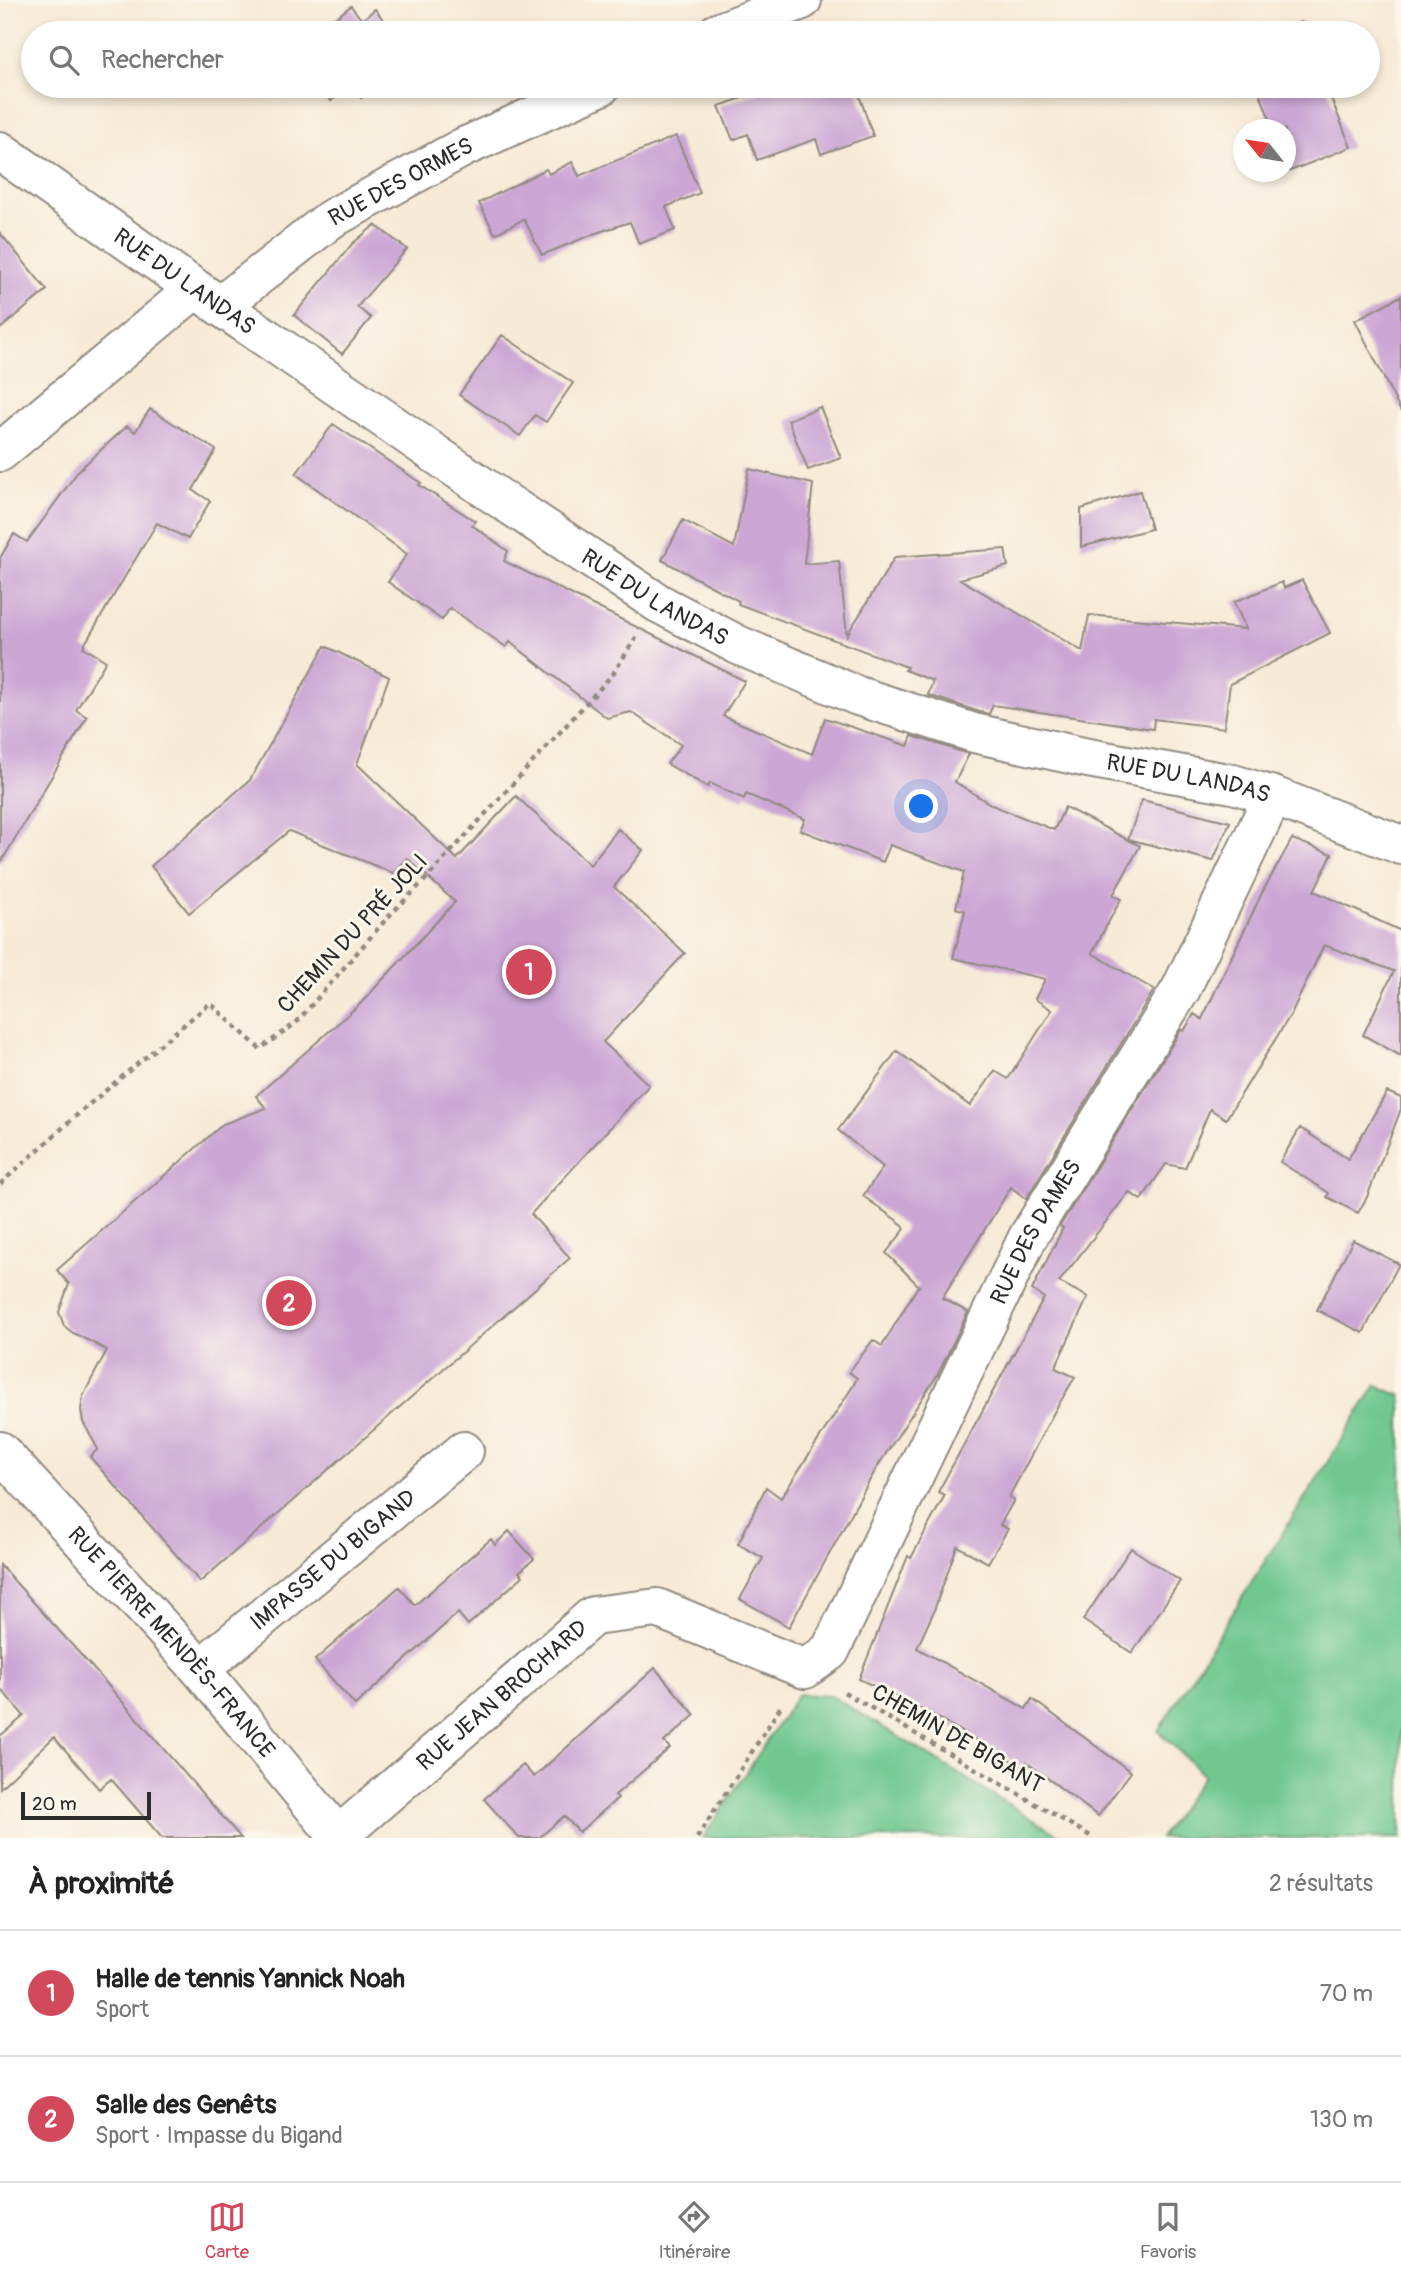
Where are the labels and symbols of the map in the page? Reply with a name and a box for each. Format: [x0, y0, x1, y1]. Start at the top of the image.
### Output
north arrow [1233, 119, 1296, 182]
street label: RUE DES ORMES [323, 131, 477, 233]
street label: RUE DU LANDAS [108, 222, 261, 341]
street label: RUE DU LANDAS [576, 542, 733, 652]
street label: RUE DU LANDAS [1104, 748, 1274, 809]
your location [904, 789, 938, 823]
street label: CHEMIN DU PRÉ JOLI [271, 847, 434, 1019]
pin: 1 [506, 946, 552, 998]
street label: RUE DES DAMES [984, 1154, 1087, 1309]
pin: 2 [266, 1277, 312, 1329]
street label: IMPASSE DU BIGAND [244, 1483, 422, 1637]
street label: RUE PIERRE MENDÈS-FRANCE [62, 1521, 281, 1764]
street label: RUE JEAN BROCHARD [411, 1613, 593, 1777]
street label: CHEMIN DE BIGANT [867, 1677, 1049, 1800]
scale bar [21, 1789, 150, 1821]

